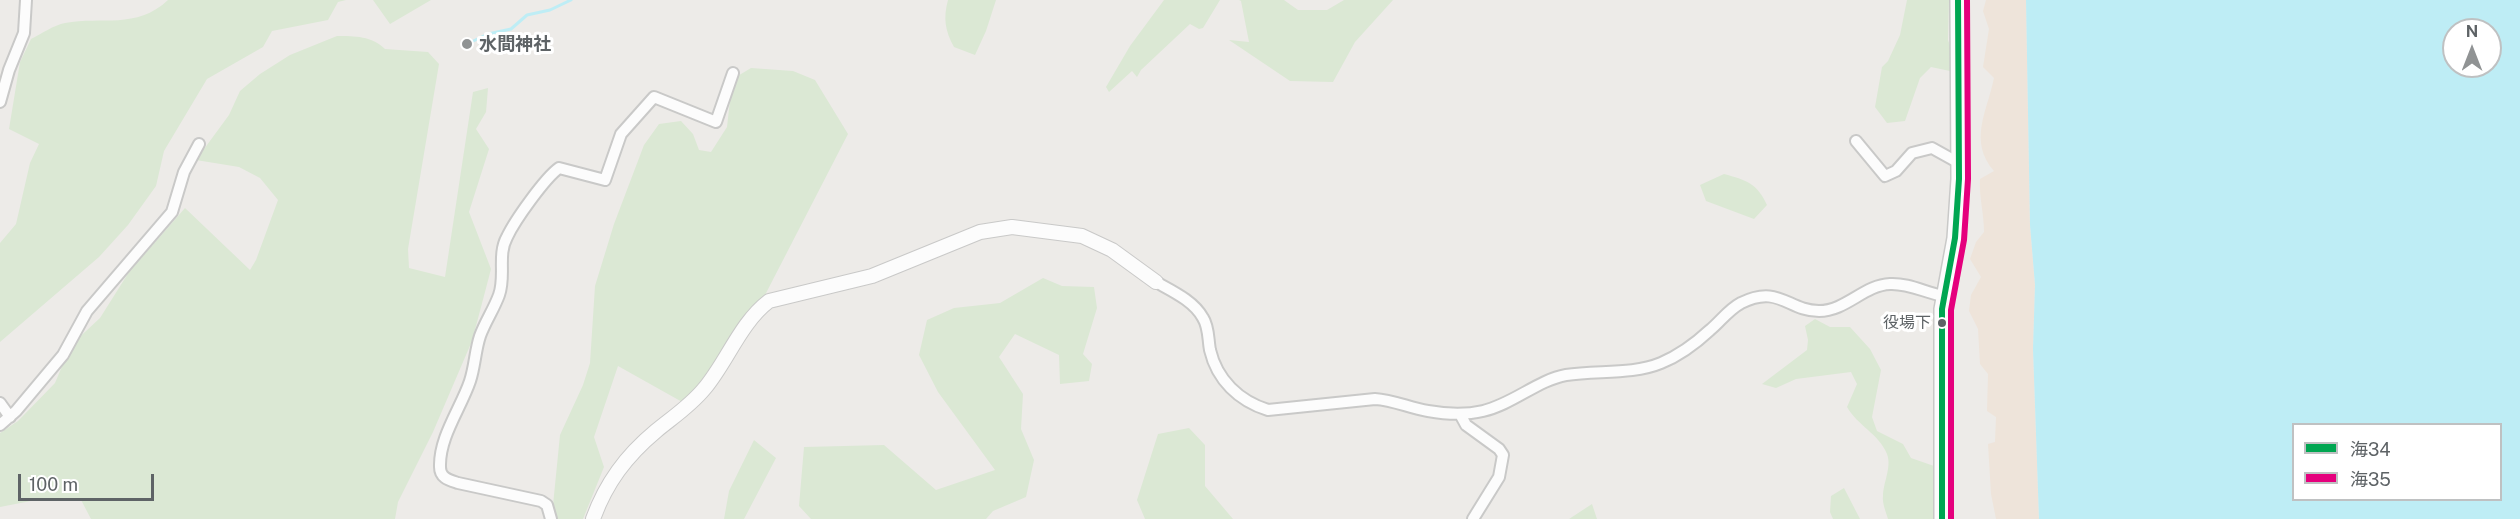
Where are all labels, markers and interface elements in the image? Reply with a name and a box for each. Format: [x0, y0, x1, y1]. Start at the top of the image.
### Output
north arrow [2442, 18, 2502, 78]
text: N [2466, 22, 2478, 41]
place label: 水間神社 [479, 33, 551, 55]
marker: 水間神社 [460, 37, 474, 51]
place label: 役場下 [1883, 313, 1931, 333]
marker: 役場下 [1936, 317, 1948, 329]
legend [2292, 423, 2502, 501]
text: 海34 [2350, 439, 2391, 460]
scale bar [21, 462, 158, 500]
text: 海35 [2350, 469, 2391, 490]
text: 100 m [29, 474, 78, 495]

